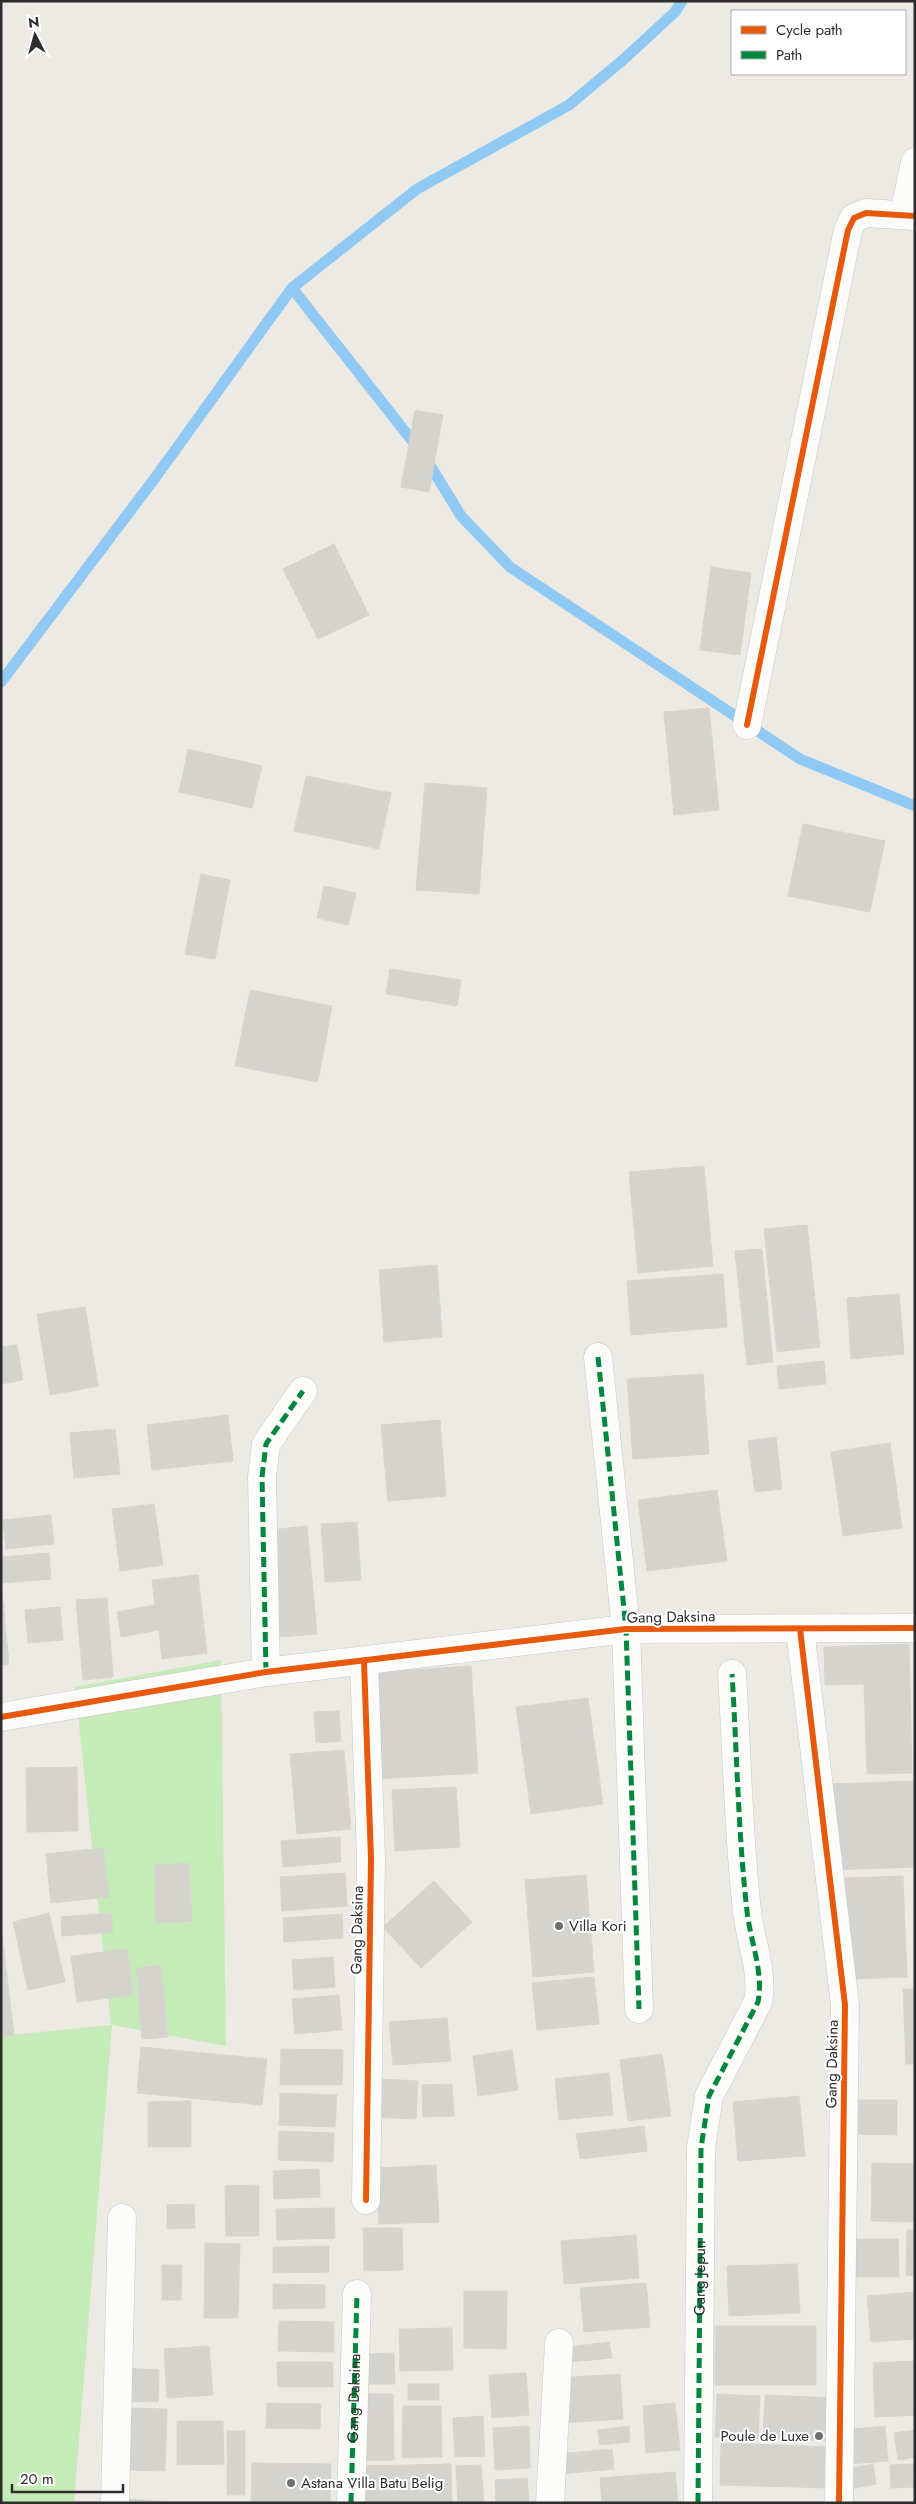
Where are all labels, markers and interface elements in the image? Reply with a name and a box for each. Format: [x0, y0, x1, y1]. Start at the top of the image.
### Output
north arrow [10, 10, 60, 60]
legend [731, 10, 906, 75]
text: N [27, 12, 40, 33]
text: Cycle path [776, 19, 843, 41]
text: Path [776, 44, 802, 66]
street label: Gang Daksina [626, 1605, 716, 1629]
street label: Gang Daksina [345, 1885, 369, 1975]
place label: Villa Kori [569, 1915, 627, 1937]
marker: Villa Kori [553, 1920, 565, 1932]
street label: Gang Daksina [820, 2019, 844, 2109]
street label: Gang Jepun [689, 2240, 711, 2316]
street label: Gang Daksina [342, 2353, 366, 2443]
place label: Poule de Luxe [721, 2425, 809, 2447]
marker: Poule de Luxe [813, 2430, 825, 2442]
scale bar [12, 2462, 124, 2494]
text: 20 m [20, 2468, 54, 2490]
place label: Astana Villa Batu Belig [301, 2472, 443, 2494]
marker: Astana Villa Batu Belig [285, 2477, 297, 2489]

